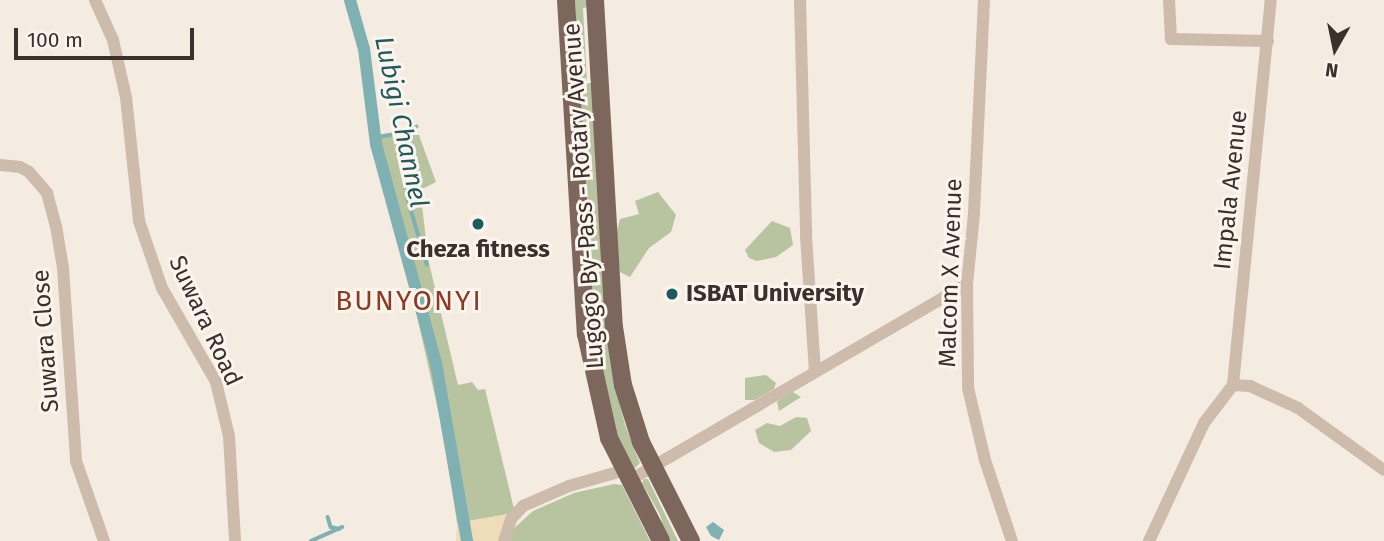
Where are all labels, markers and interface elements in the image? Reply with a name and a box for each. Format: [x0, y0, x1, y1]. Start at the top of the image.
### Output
scale bar [18, 14, 198, 58]
north arrow [1300, 14, 1370, 84]
street label: Lugogo By-Pass - Rotary Avenue [558, 22, 610, 370]
text: 100 m [27, 27, 83, 53]
water label: Lubigi Channel [368, 34, 434, 210]
text: N [1324, 58, 1340, 83]
street label: Impala Avenue [1208, 109, 1254, 271]
street label: Malcom X Avenue [933, 178, 969, 368]
marker: Cheza fitness [470, 216, 486, 232]
place label: Cheza fitness [406, 236, 550, 264]
street label: Suwara Road [162, 251, 248, 391]
street label: Suwara Close [27, 269, 65, 413]
place label: ISBAT University [686, 280, 864, 308]
district label: BUNYONYI [336, 284, 482, 318]
marker: ISBAT University [664, 286, 680, 302]

